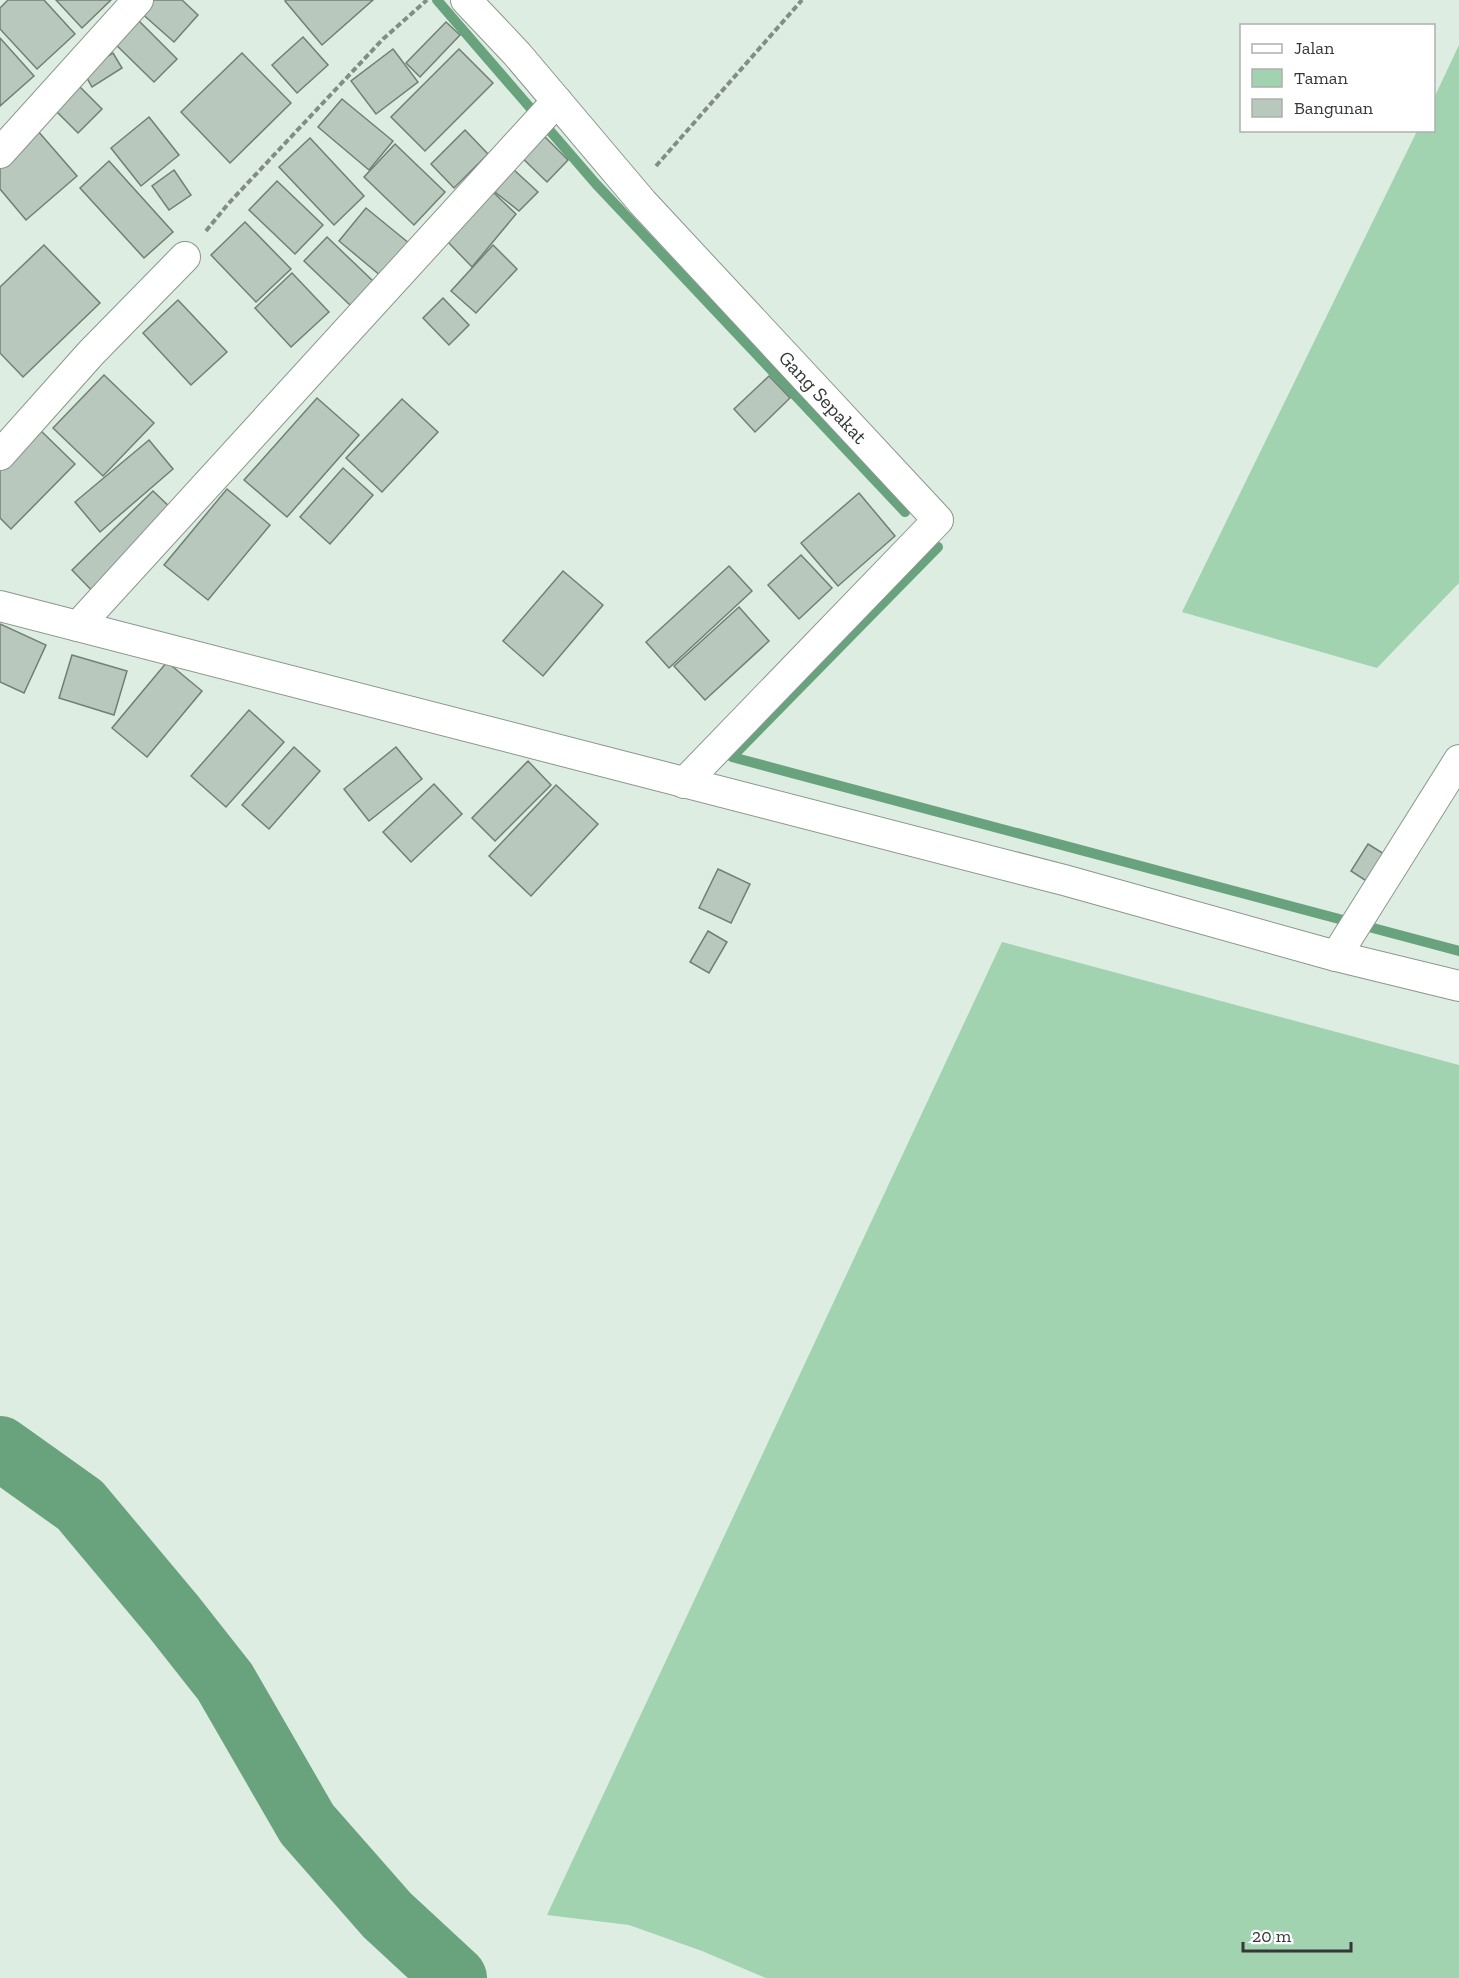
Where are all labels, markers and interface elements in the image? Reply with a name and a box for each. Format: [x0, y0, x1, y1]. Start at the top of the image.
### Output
legend [1240, 24, 1435, 132]
text: Jalan [1294, 37, 1335, 59]
text: Taman [1294, 67, 1349, 89]
text: Bangunan [1294, 97, 1374, 119]
street label: Gang Sepakat [774, 345, 873, 449]
scale bar [1243, 1915, 1351, 1953]
text: 20 m [1252, 1925, 1292, 1947]

